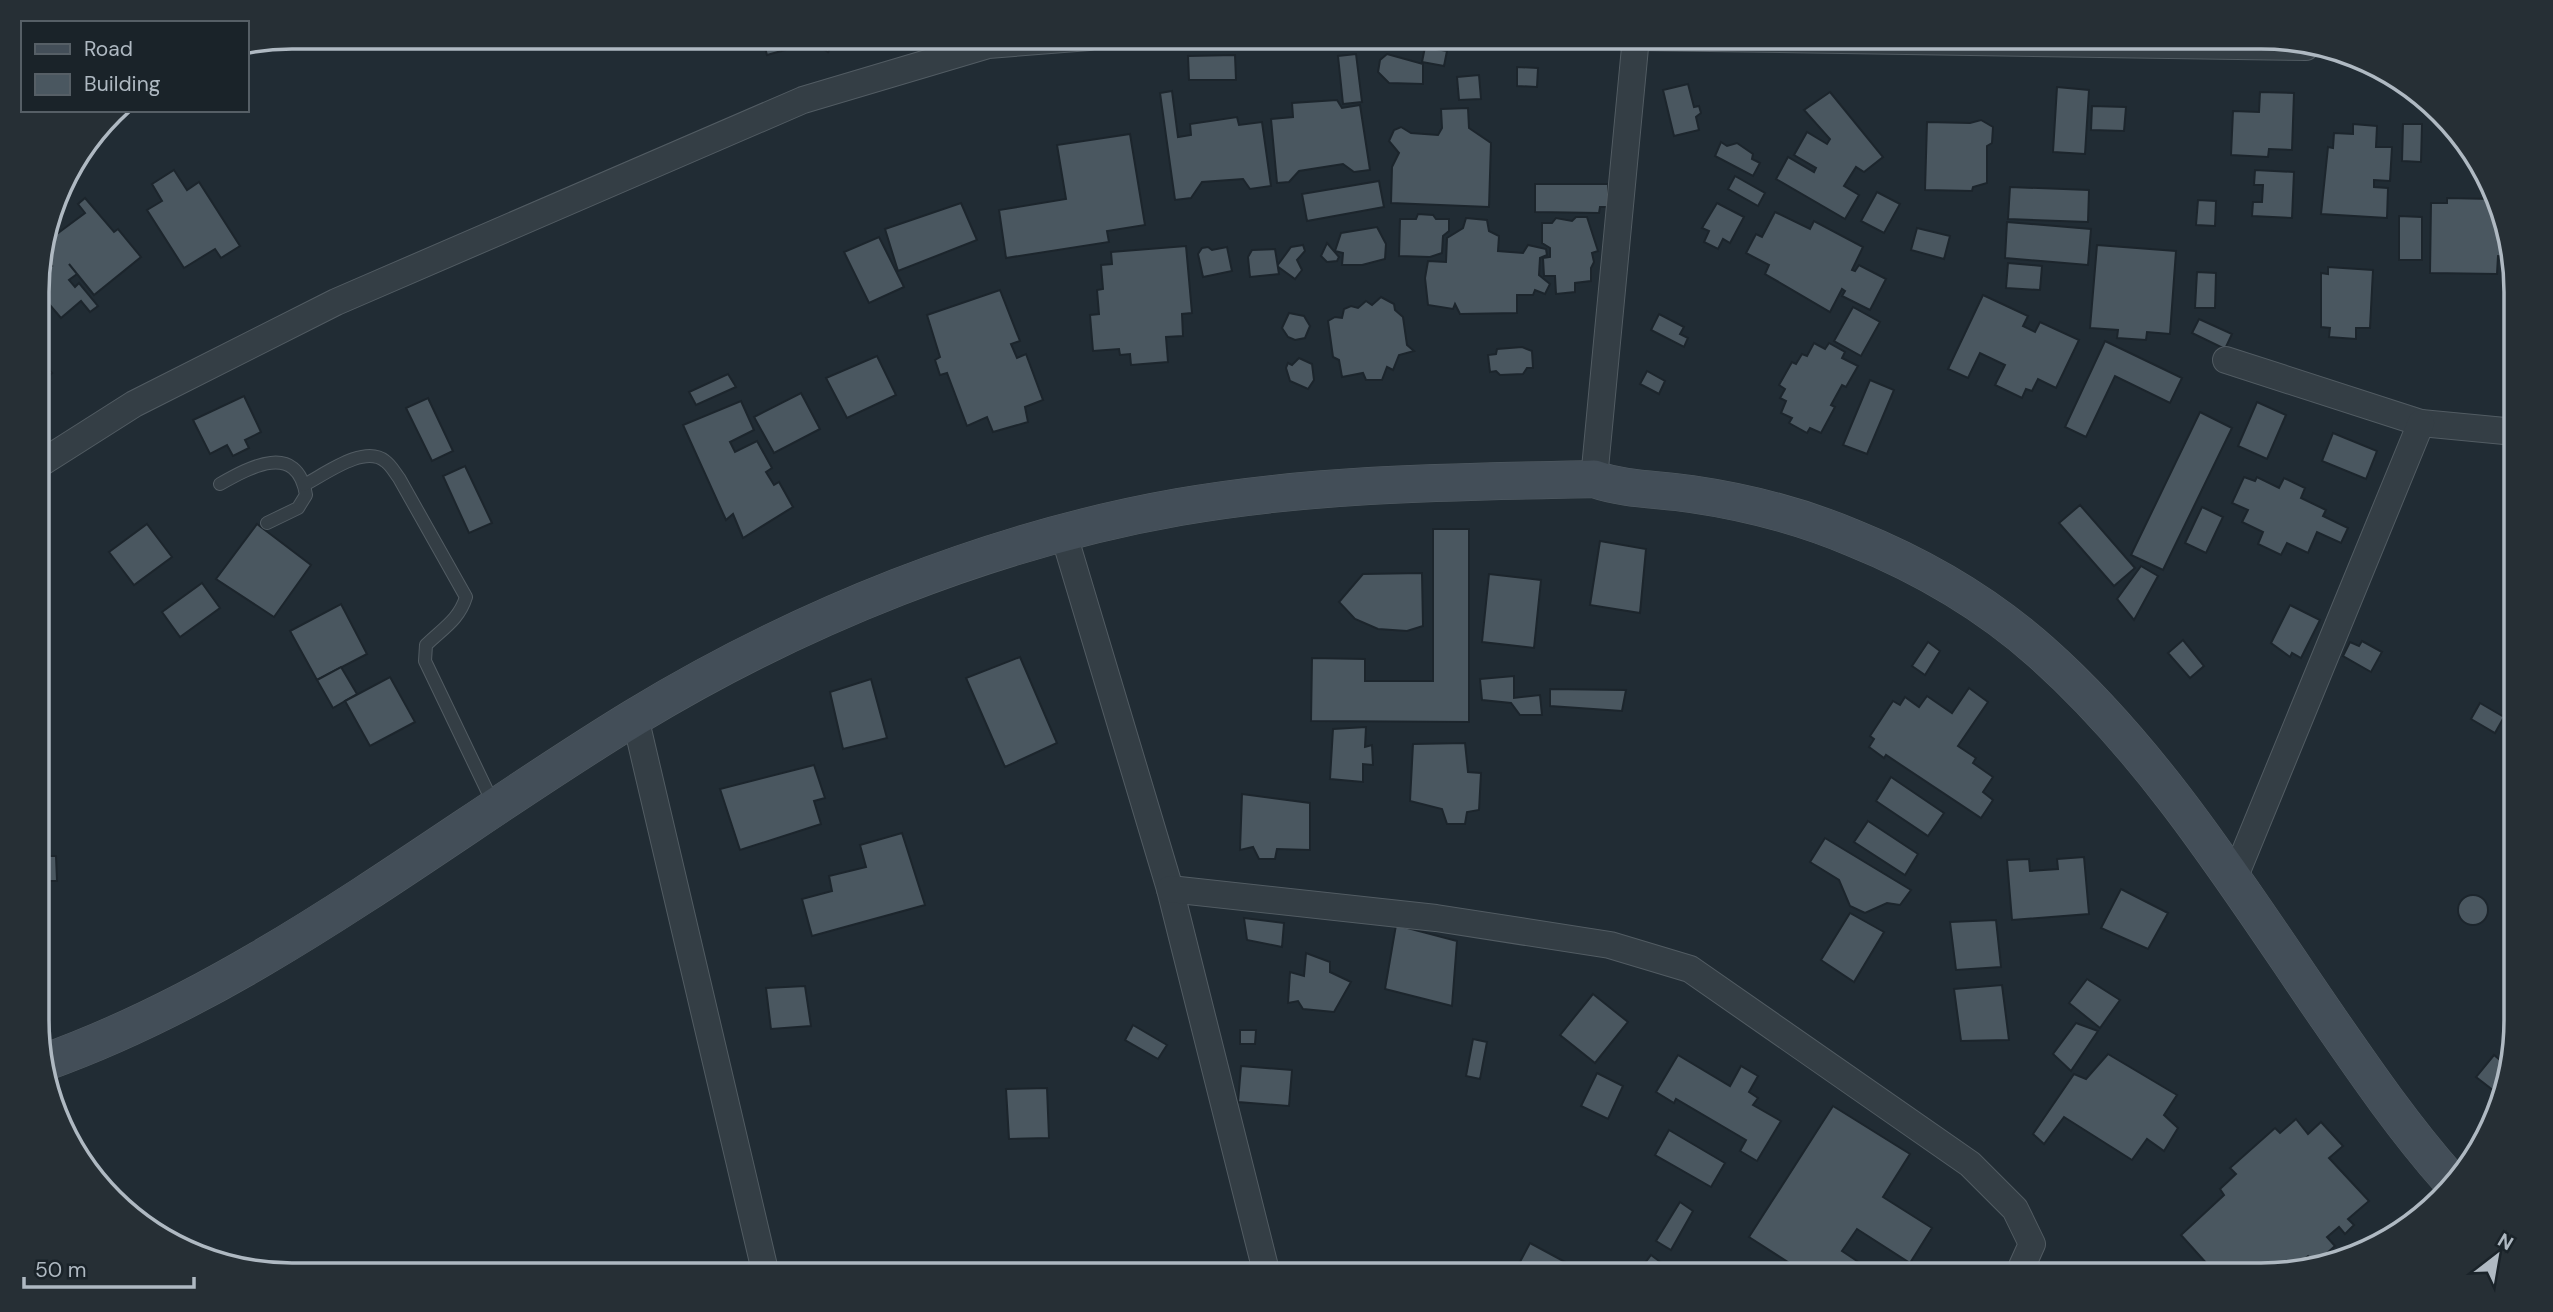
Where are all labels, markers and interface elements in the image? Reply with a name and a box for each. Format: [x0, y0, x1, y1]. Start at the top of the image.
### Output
legend [21, 21, 248, 112]
text: Road [84, 35, 133, 63]
text: Building [84, 70, 161, 98]
north arrow [2462, 1221, 2532, 1291]
text: N [2493, 1228, 2518, 1256]
scale bar [24, 1246, 194, 1290]
text: 50 m [35, 1256, 86, 1284]

